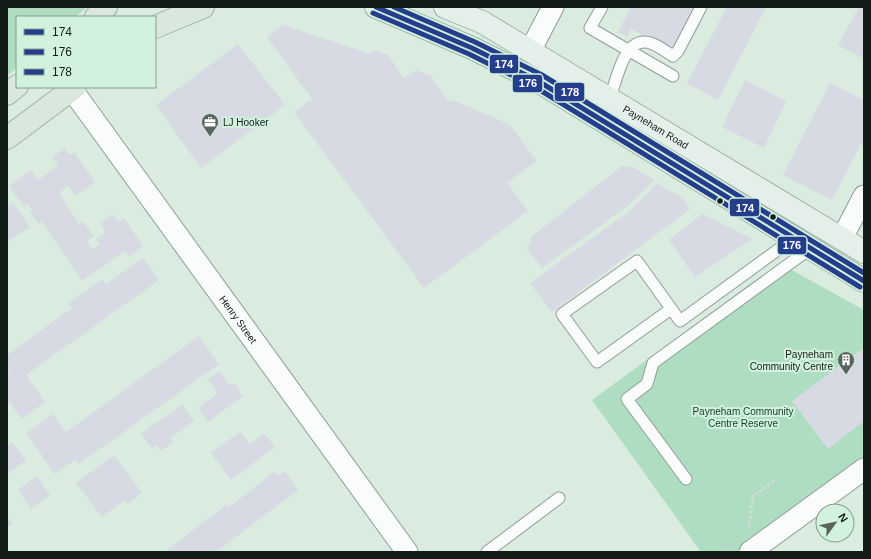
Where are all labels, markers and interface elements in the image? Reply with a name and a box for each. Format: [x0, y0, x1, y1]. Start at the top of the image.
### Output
legend [16, 16, 156, 88]
text: 174 [52, 25, 72, 39]
text: 176 [52, 45, 72, 59]
line badge: 174 [489, 54, 519, 74]
text: 174 [495, 58, 514, 70]
text: 178 [52, 65, 72, 79]
line badge: 176 [512, 74, 543, 93]
text: 176 [519, 77, 537, 89]
line badge: 178 [554, 82, 585, 102]
text: 178 [561, 86, 579, 98]
street label: Payneham Road [621, 103, 690, 151]
office icon: LJ Hooker [200, 112, 220, 137]
place label: LJ Hooker [223, 117, 269, 128]
unlabelled marker [715, 196, 725, 206]
line badge: 174 [729, 198, 760, 217]
text: 174 [736, 202, 755, 214]
unlabelled marker [768, 212, 778, 222]
line badge: 176 [777, 236, 807, 255]
text: 176 [783, 239, 801, 251]
street label: Henry Street [217, 294, 259, 346]
place label: Payneham Community Centre [750, 349, 833, 372]
building icon: Payneham Community Centre [836, 350, 856, 375]
park label: Payneham Community Centre Reserve [692, 406, 794, 429]
north arrow [815, 503, 855, 543]
text: N [836, 511, 851, 524]

